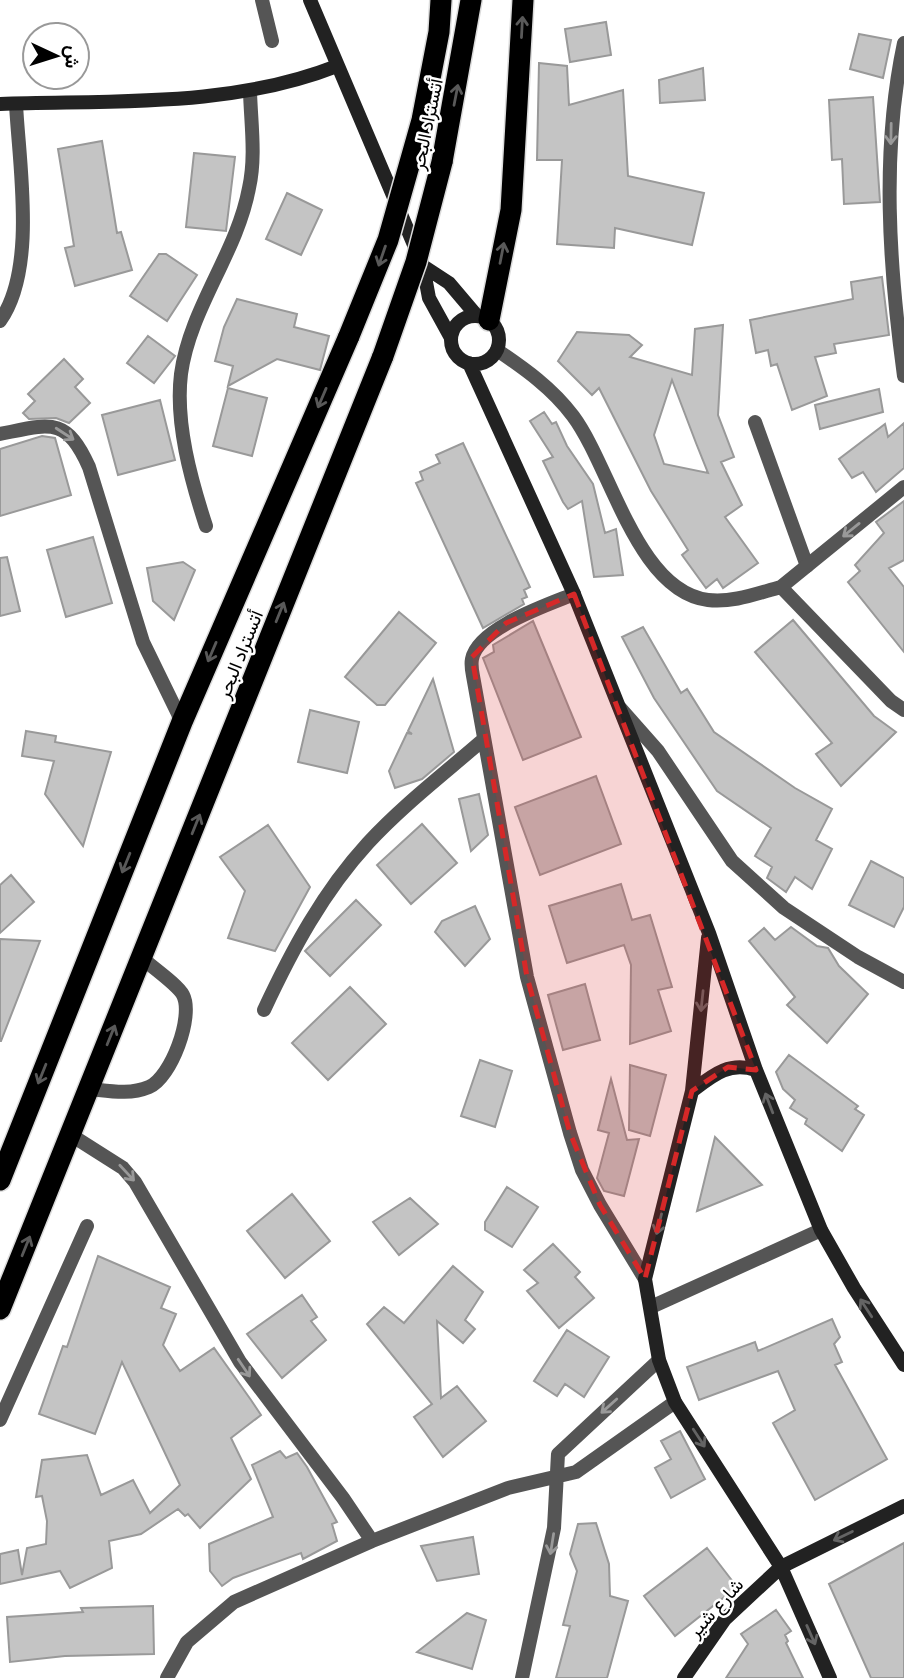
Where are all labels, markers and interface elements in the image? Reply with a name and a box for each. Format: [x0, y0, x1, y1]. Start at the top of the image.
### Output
one-way arrow [515, 16, 528, 39]
north arrow [21, 21, 91, 91]
text: ش [60, 45, 86, 70]
street label: أتستراد البحر [405, 76, 448, 173]
one-way arrow [450, 84, 463, 107]
one-way arrow [884, 122, 898, 145]
one-way arrow [496, 242, 510, 265]
one-way arrow [375, 245, 387, 267]
one-way arrow [315, 387, 328, 409]
one-way arrow [55, 426, 74, 441]
one-way arrow [843, 522, 861, 538]
one-way arrow [275, 602, 288, 624]
street label: أتستراد البحر [211, 607, 268, 703]
one-way arrow [205, 641, 218, 662]
one-way arrow [190, 813, 203, 835]
one-way arrow [119, 851, 132, 873]
one-way arrow [695, 989, 708, 1012]
one-way arrow [106, 1024, 119, 1046]
one-way arrow [35, 1063, 48, 1084]
one-way arrow [761, 1092, 774, 1114]
one-way arrow [118, 1164, 135, 1182]
one-way arrow [652, 1212, 665, 1235]
one-way arrow [20, 1235, 33, 1257]
one-way arrow [859, 1298, 873, 1318]
one-way arrow [237, 1358, 251, 1377]
one-way arrow [600, 1398, 618, 1414]
one-way arrow [692, 1428, 706, 1448]
one-way arrow [833, 1529, 854, 1543]
one-way arrow [545, 1532, 558, 1555]
street label: شارع شير [682, 1573, 749, 1643]
one-way arrow [805, 1624, 818, 1646]

